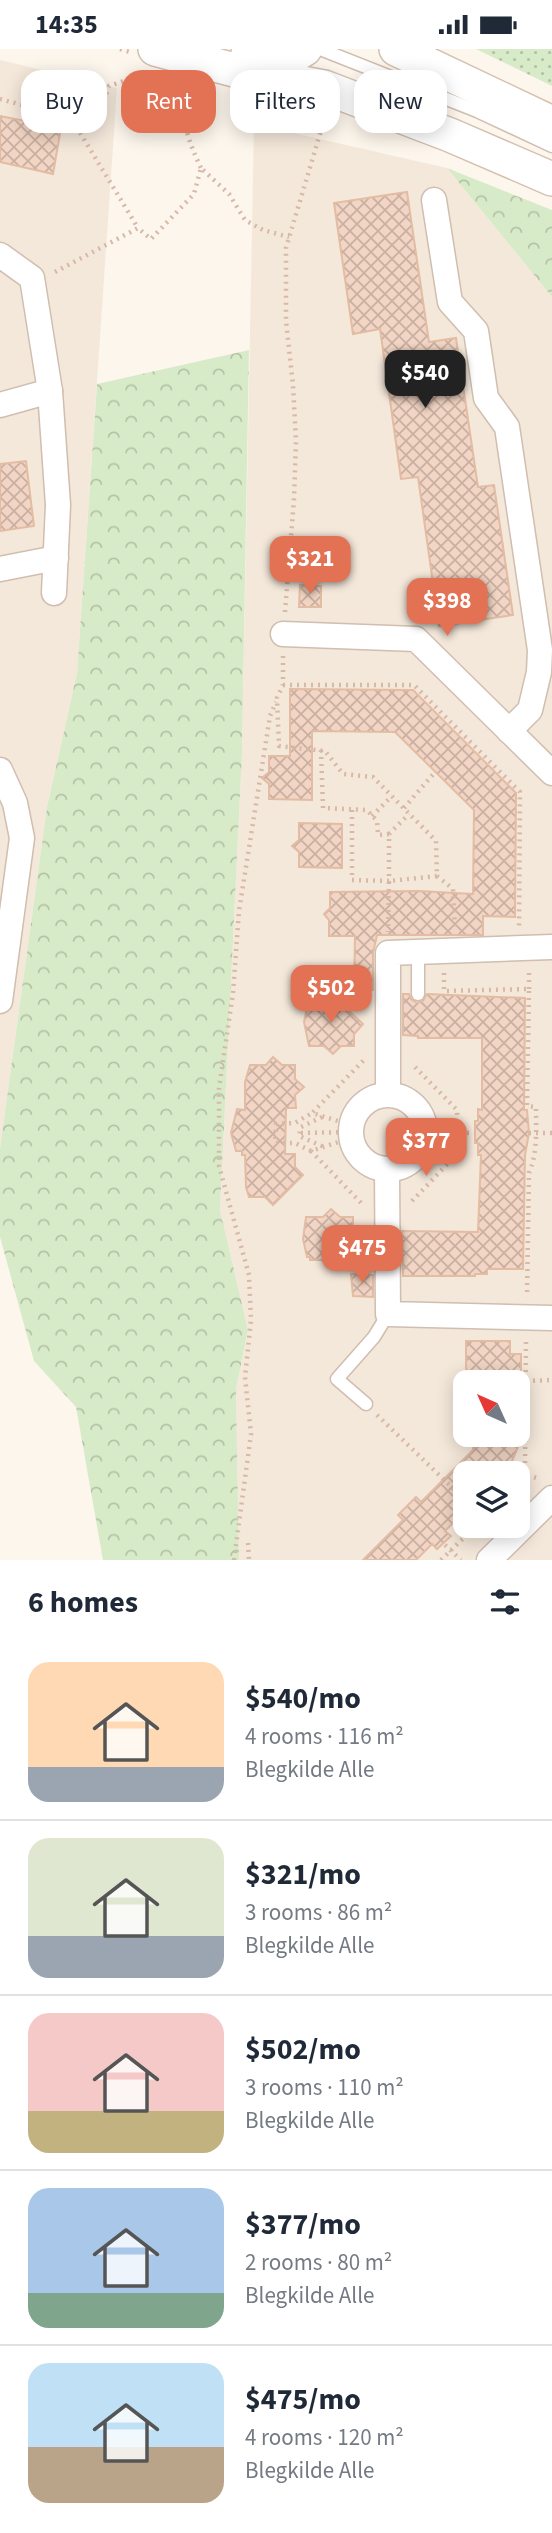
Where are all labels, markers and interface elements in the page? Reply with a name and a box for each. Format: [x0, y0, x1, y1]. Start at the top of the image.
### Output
text: 14:35 [35, 6, 98, 43]
chip: Buy [21, 70, 107, 133]
chip: Rent [121, 70, 216, 133]
chip: Filters [230, 70, 340, 133]
chip: New [354, 70, 447, 133]
pin: $540 [384, 351, 466, 410]
text: $540 [401, 356, 449, 389]
pin: $321 [269, 537, 351, 596]
text: $321 [286, 542, 334, 575]
pin: $398 [406, 579, 488, 638]
text: $398 [423, 584, 471, 617]
pin: $502 [290, 965, 372, 1025]
text: $502 [307, 971, 355, 1004]
pin: $377 [385, 1119, 467, 1178]
text: $377 [402, 1124, 450, 1157]
pin: $475 [321, 1225, 403, 1285]
text: $475 [338, 1231, 386, 1264]
north arrow [453, 1370, 530, 1447]
map controls [453, 1370, 530, 1538]
button: layers [453, 1461, 530, 1538]
text: 6 homes [28, 1581, 138, 1624]
icon: filters [486, 1583, 524, 1621]
text: $540/mo [245, 1677, 361, 1720]
icon: home [84, 1690, 168, 1774]
text: 4 rooms · 116 m² [245, 1720, 404, 1753]
text: Blegkilde Alle [245, 1753, 374, 1786]
text: $321/mo [245, 1853, 361, 1896]
icon: home [84, 1866, 168, 1950]
text: 3 rooms · 86 m² [245, 1896, 392, 1929]
text: Blegkilde Alle [245, 1929, 374, 1962]
text: $502/mo [245, 2028, 361, 2071]
icon: home [84, 2041, 168, 2125]
text: 3 rooms · 110 m² [245, 2071, 404, 2104]
text: Blegkilde Alle [245, 2104, 374, 2137]
text: $377/mo [245, 2203, 361, 2246]
icon: home [84, 2216, 168, 2300]
text: 2 rooms · 80 m² [245, 2246, 392, 2279]
text: Blegkilde Alle [245, 2279, 374, 2312]
text: $475/mo [245, 2378, 361, 2421]
icon: home [84, 2391, 168, 2475]
text: 4 rooms · 120 m² [245, 2421, 404, 2454]
text: Blegkilde Alle [245, 2454, 374, 2487]

